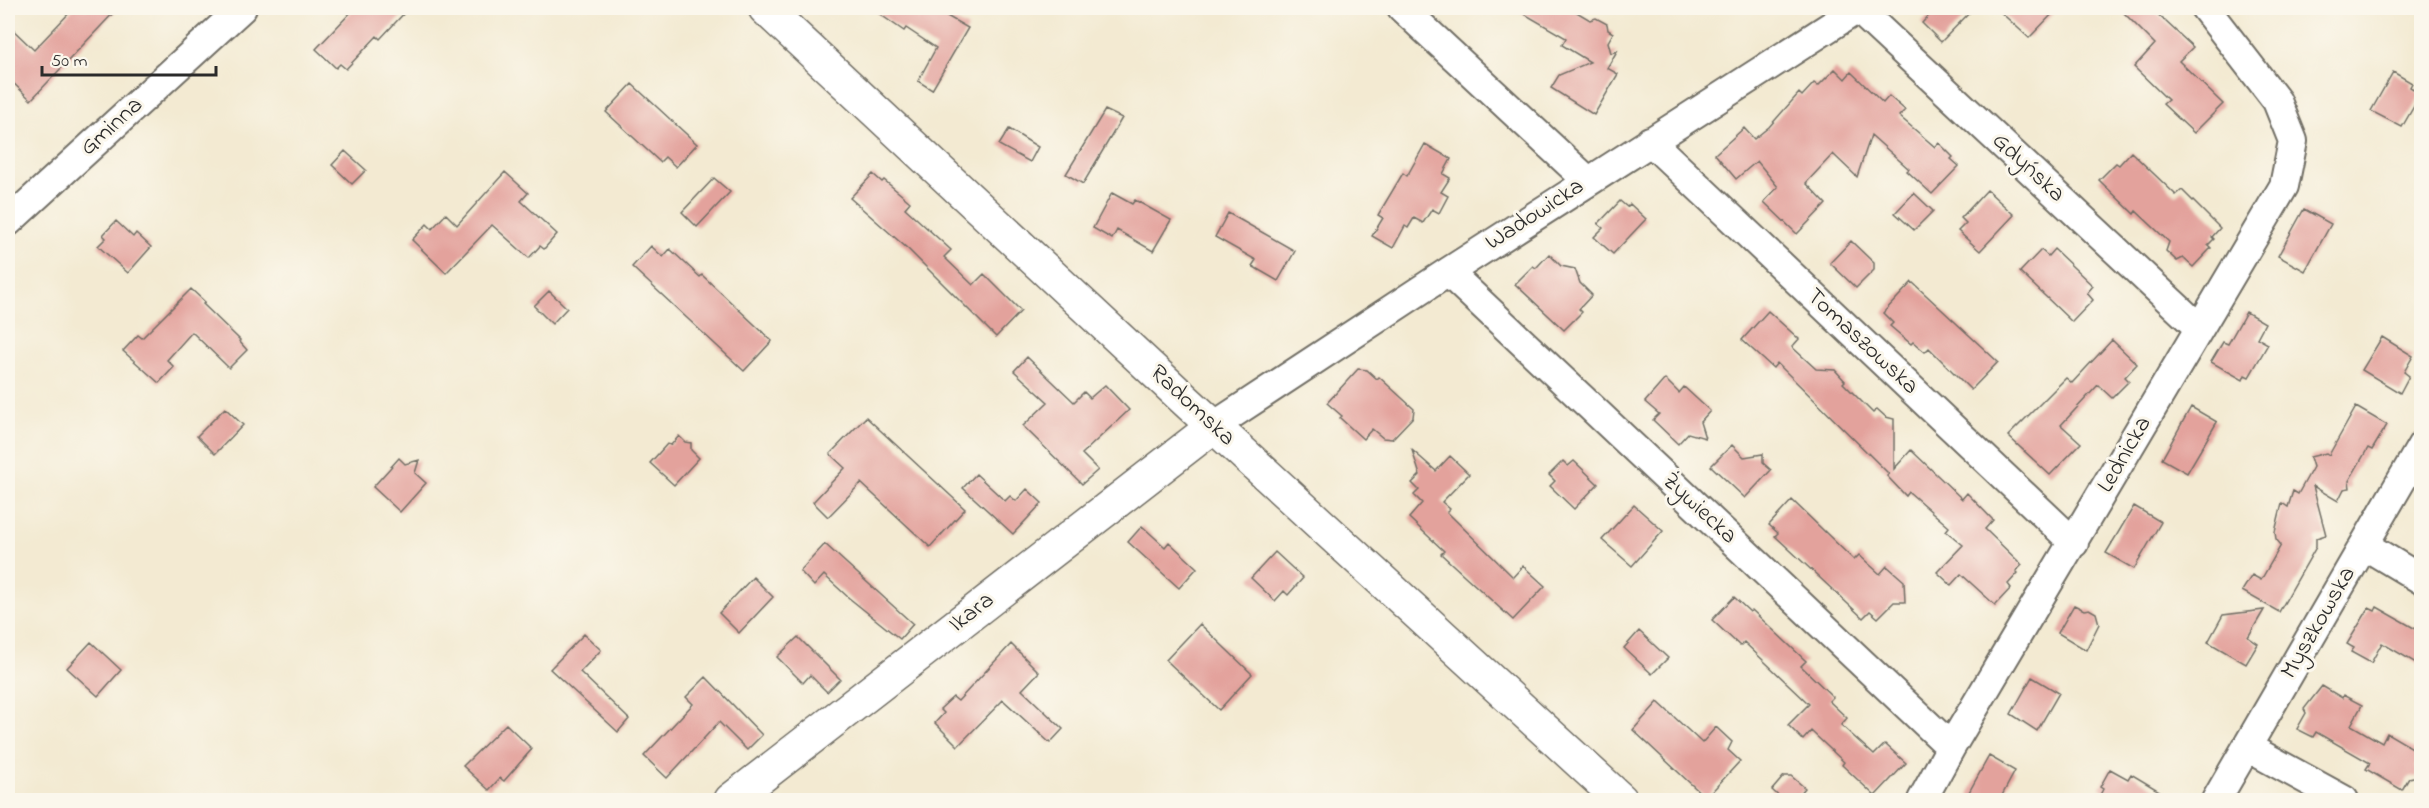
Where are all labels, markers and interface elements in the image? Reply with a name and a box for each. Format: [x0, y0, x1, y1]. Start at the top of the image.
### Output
scale bar [42, 39, 216, 77]
text: 50 m [51, 49, 88, 75]
street label: Gminna [73, 89, 151, 165]
street label: Gdyńska [1983, 125, 2073, 212]
street label: Wadowicka [1479, 170, 1591, 260]
street label: Tomaszowska [1798, 280, 1926, 404]
street label: Radomska [1141, 357, 1243, 455]
street label: Lednicka [2089, 410, 2161, 500]
street label: Żywiecka [1653, 465, 1745, 554]
street label: Myszkowska [2273, 560, 2366, 686]
street label: Ikara [942, 584, 1002, 642]

